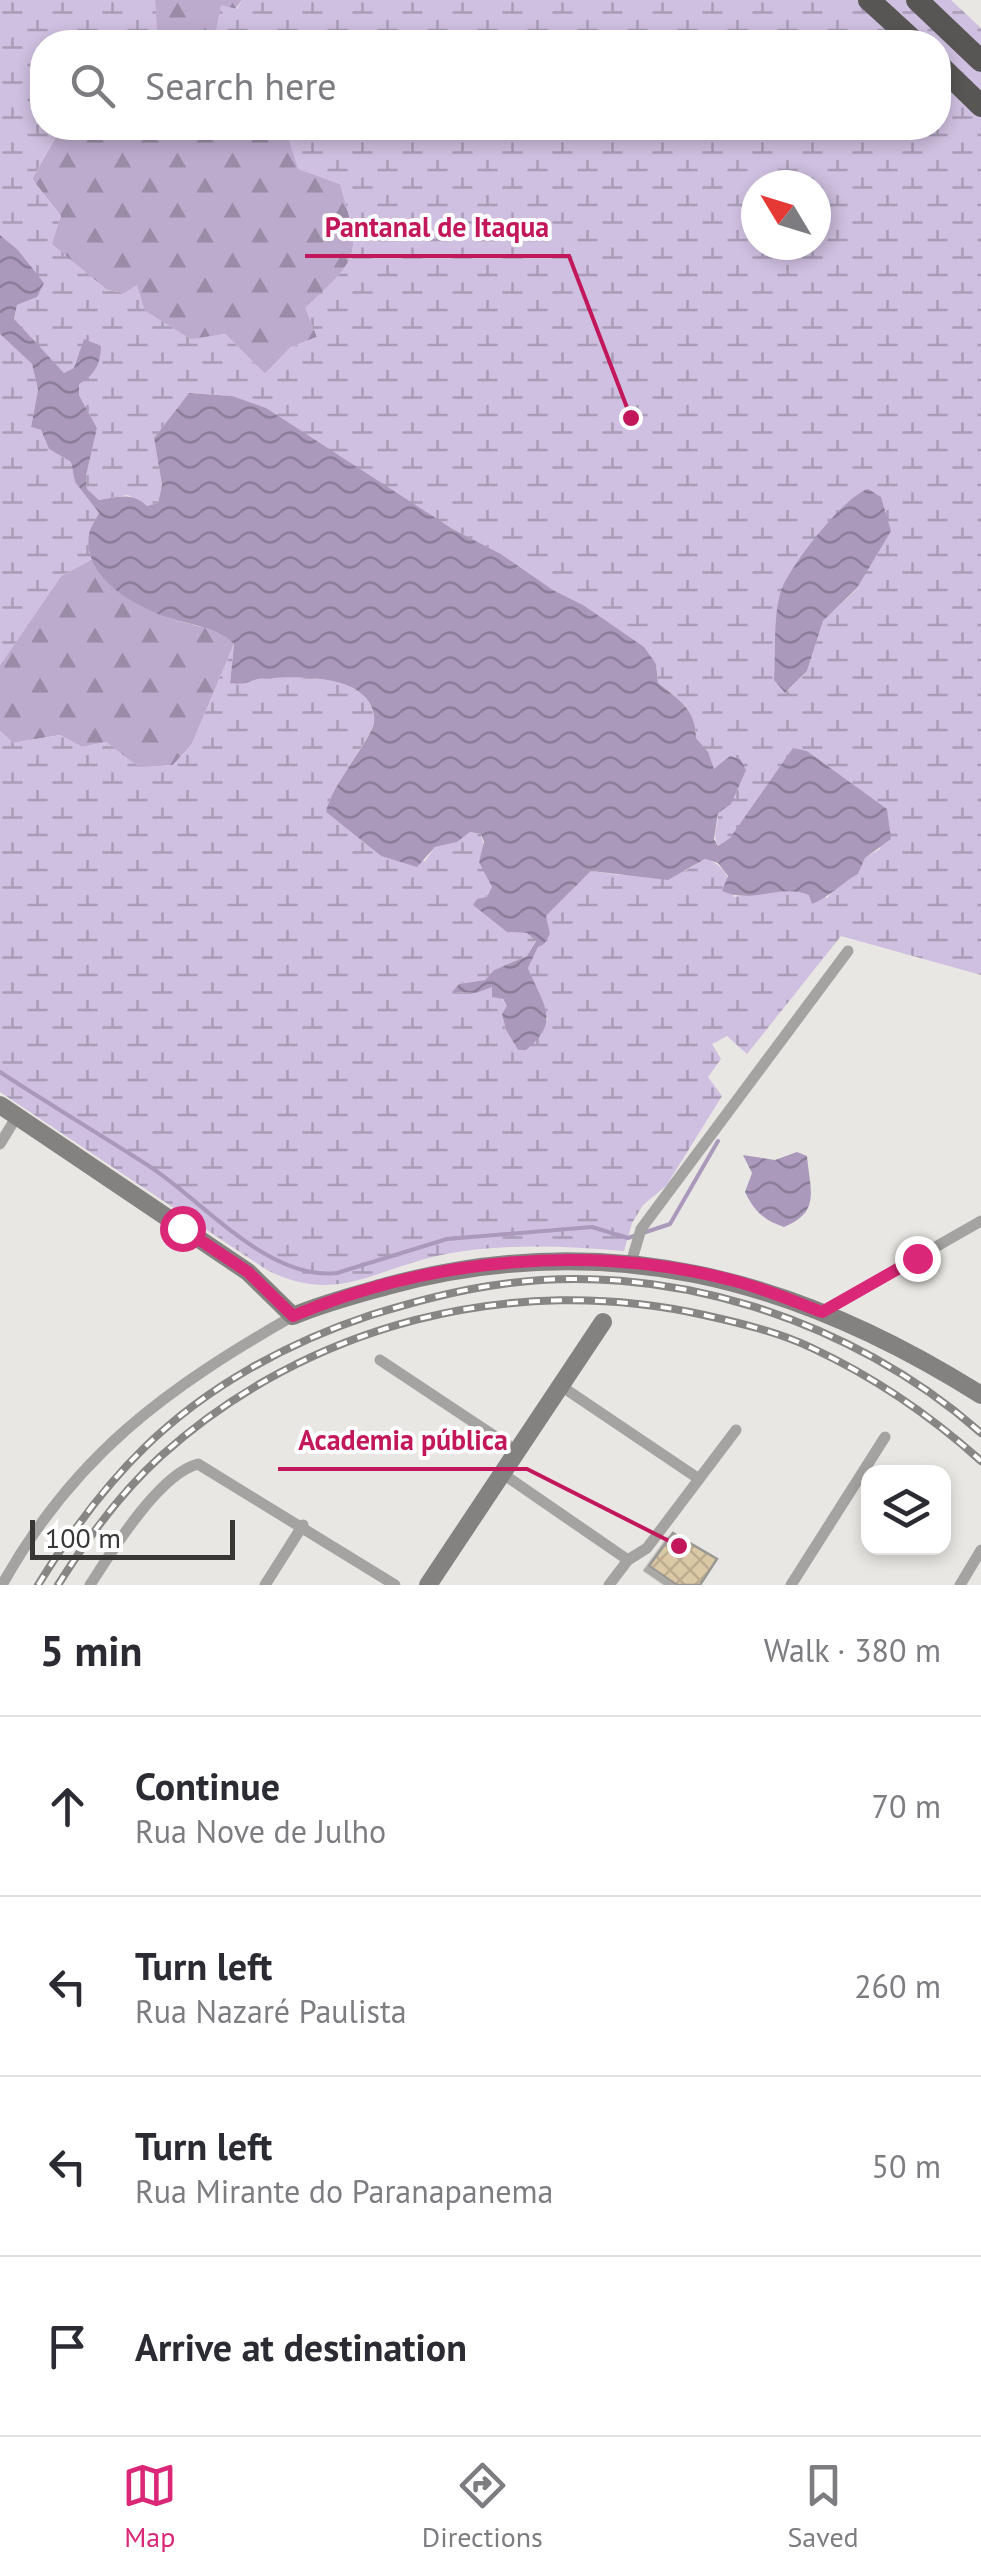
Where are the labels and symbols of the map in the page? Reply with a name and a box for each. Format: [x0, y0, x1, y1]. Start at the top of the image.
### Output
north arrow [741, 170, 831, 260]
callout: Pantanal de Itaqua [305, 198, 569, 256]
text: Pantanal de Itaqua [325, 208, 549, 245]
route start [160, 1206, 206, 1252]
route end [895, 1236, 941, 1282]
callout: Academia pública [278, 1411, 527, 1469]
text: Academia pública [298, 1421, 508, 1458]
scale bar [30, 1515, 235, 1560]

